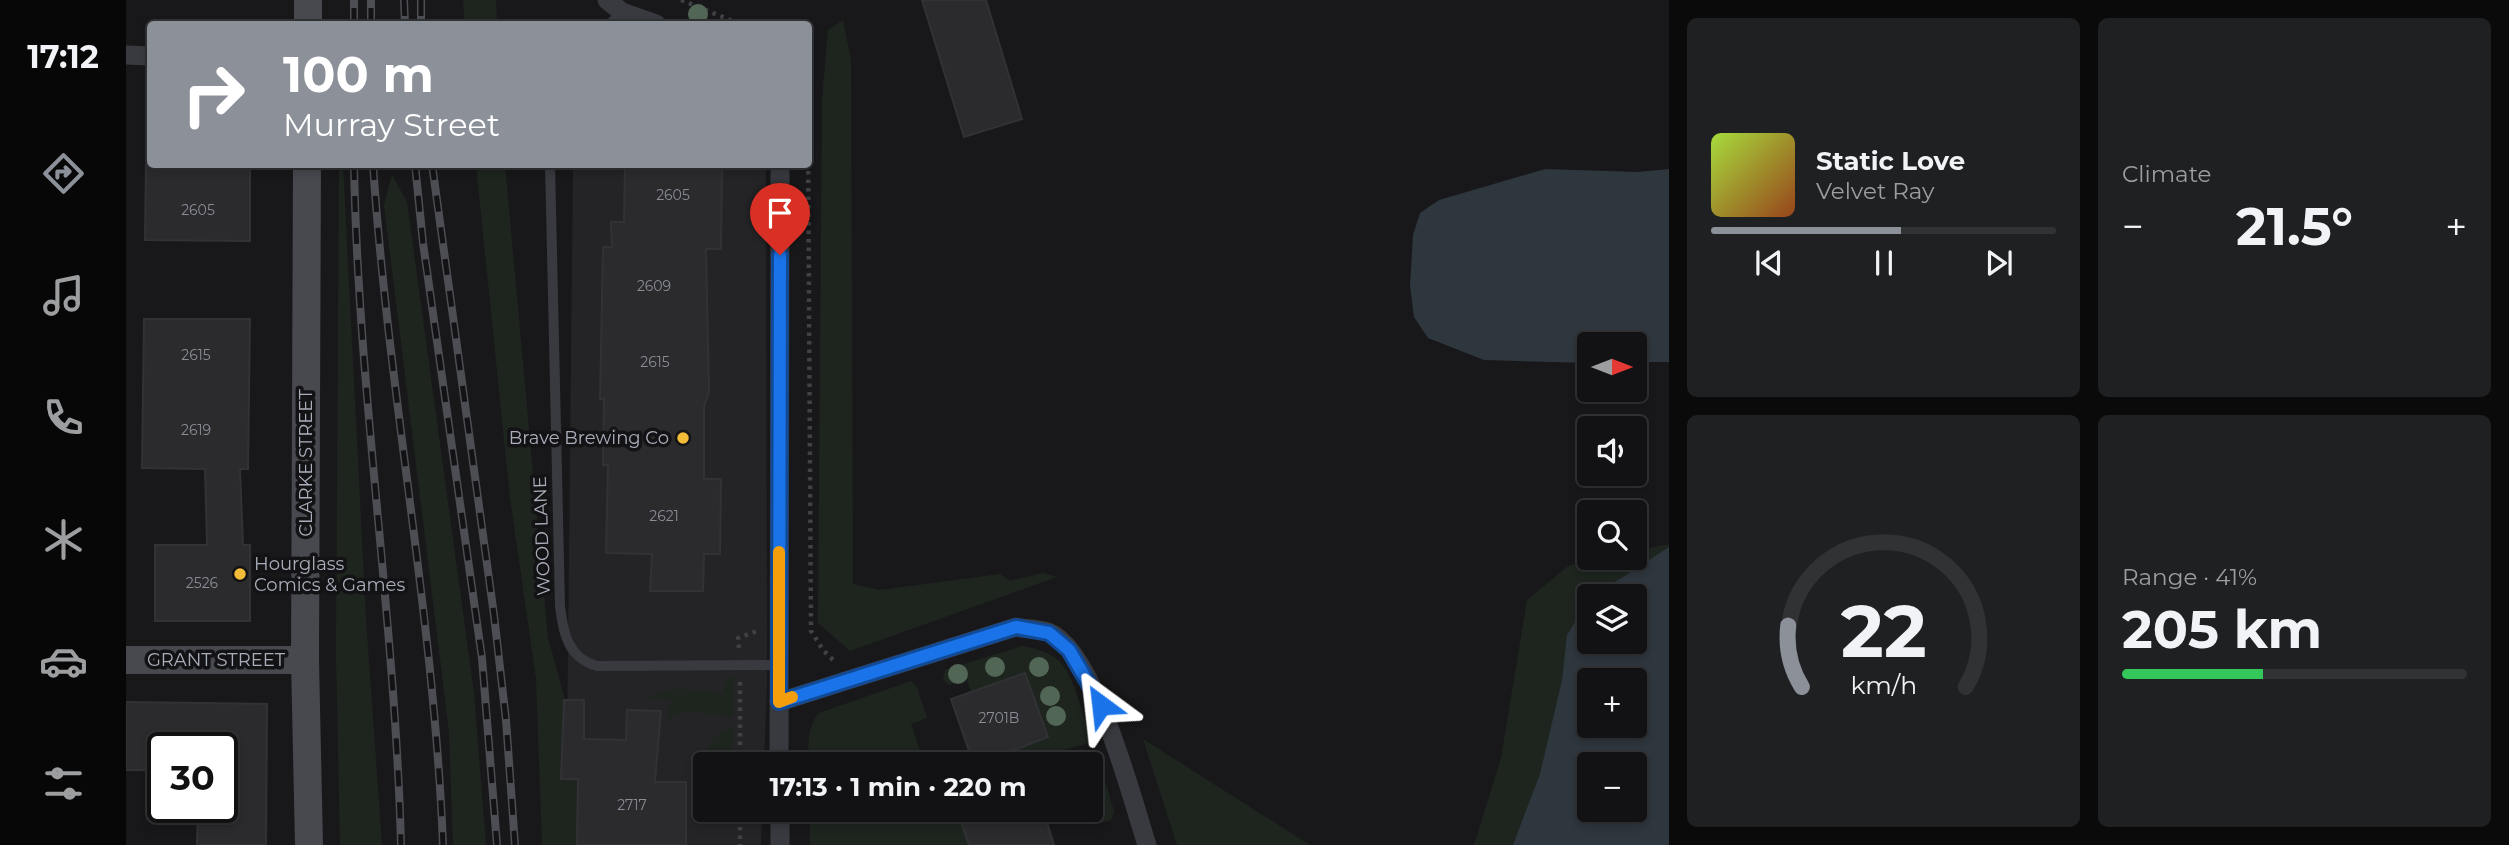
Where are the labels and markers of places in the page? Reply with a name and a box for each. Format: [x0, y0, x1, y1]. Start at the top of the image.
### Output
pin [750, 183, 810, 255]
place label: Brave Brewing Co [509, 427, 669, 449]
marker: Brave Brewing Co [675, 430, 691, 446]
place label: Hourglass Comics & Games [254, 553, 405, 596]
marker: Hourglass Comics & Games [232, 566, 248, 582]

